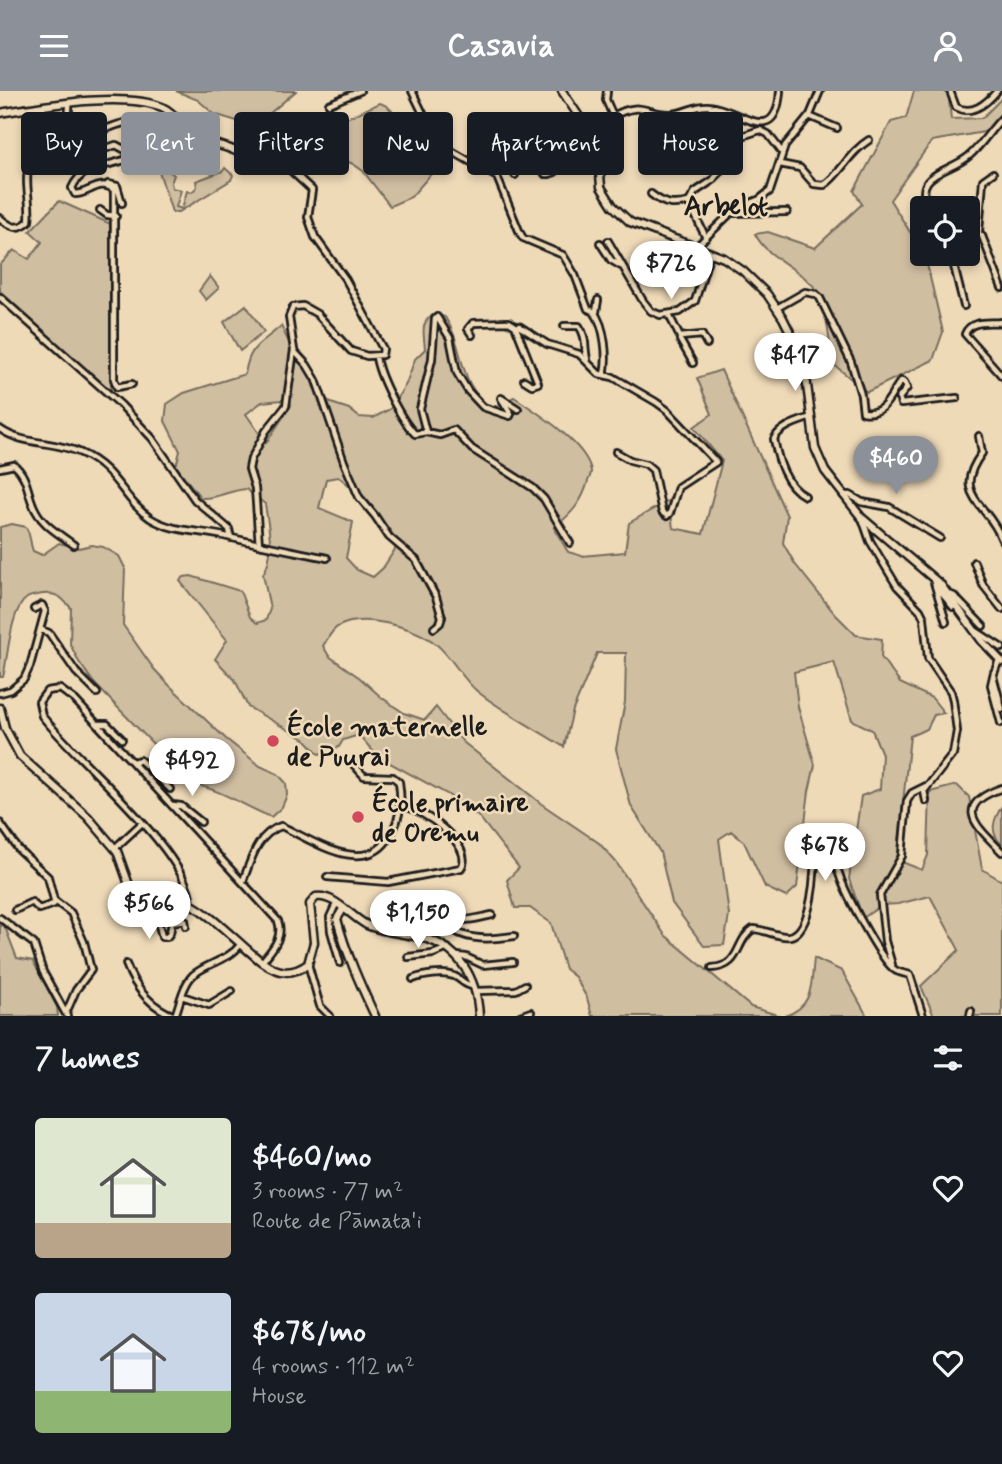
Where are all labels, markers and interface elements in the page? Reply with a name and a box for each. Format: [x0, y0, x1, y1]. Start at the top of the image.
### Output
text: Casavia [447, 25, 555, 67]
icon: menu [35, 27, 73, 65]
icon: person [929, 27, 967, 65]
chip: Buy [21, 112, 107, 175]
chip: Rent [121, 112, 220, 175]
chip: Filters [234, 112, 349, 175]
chip: New [363, 112, 453, 175]
chip: Apartment [467, 112, 624, 175]
chip: House [638, 112, 743, 175]
district label: Arbelot [684, 189, 769, 226]
map controls [910, 196, 980, 266]
button: locate [910, 196, 980, 266]
pin: $726 [630, 241, 712, 301]
text: $726 [646, 249, 696, 279]
pin: $417 [754, 334, 836, 393]
text: $417 [770, 341, 820, 371]
pin: $460 [855, 437, 937, 496]
text: $460 [869, 444, 923, 474]
place label: École maternelle de Puurai [287, 709, 487, 775]
marker: École maternelle de Puurai [265, 733, 281, 749]
pin: $492 [151, 739, 233, 798]
text: $492 [165, 746, 219, 776]
place label: École primaire de Oremu [372, 785, 529, 851]
marker: École primaire de Oremu [350, 809, 366, 825]
pin: $678 [784, 823, 866, 883]
text: $678 [800, 831, 850, 861]
pin: $566 [108, 881, 190, 941]
text: $566 [124, 889, 174, 919]
pin: $1,150 [361, 891, 475, 950]
text: $1,150 [386, 898, 450, 928]
text: 7 homes [35, 1039, 140, 1078]
icon: filters [929, 1039, 967, 1077]
text: $460/mo [252, 1138, 372, 1177]
icon: home [91, 1146, 175, 1230]
icon: heart [929, 1169, 967, 1207]
text: 3 rooms · 77 m² [252, 1177, 403, 1207]
text: Route de Pāmata'i [252, 1207, 422, 1237]
text: $678/mo [252, 1313, 366, 1352]
icon: home [91, 1321, 175, 1405]
icon: heart [929, 1344, 967, 1382]
text: 4 rooms · 112 m² [252, 1352, 415, 1382]
text: House [252, 1382, 306, 1412]

